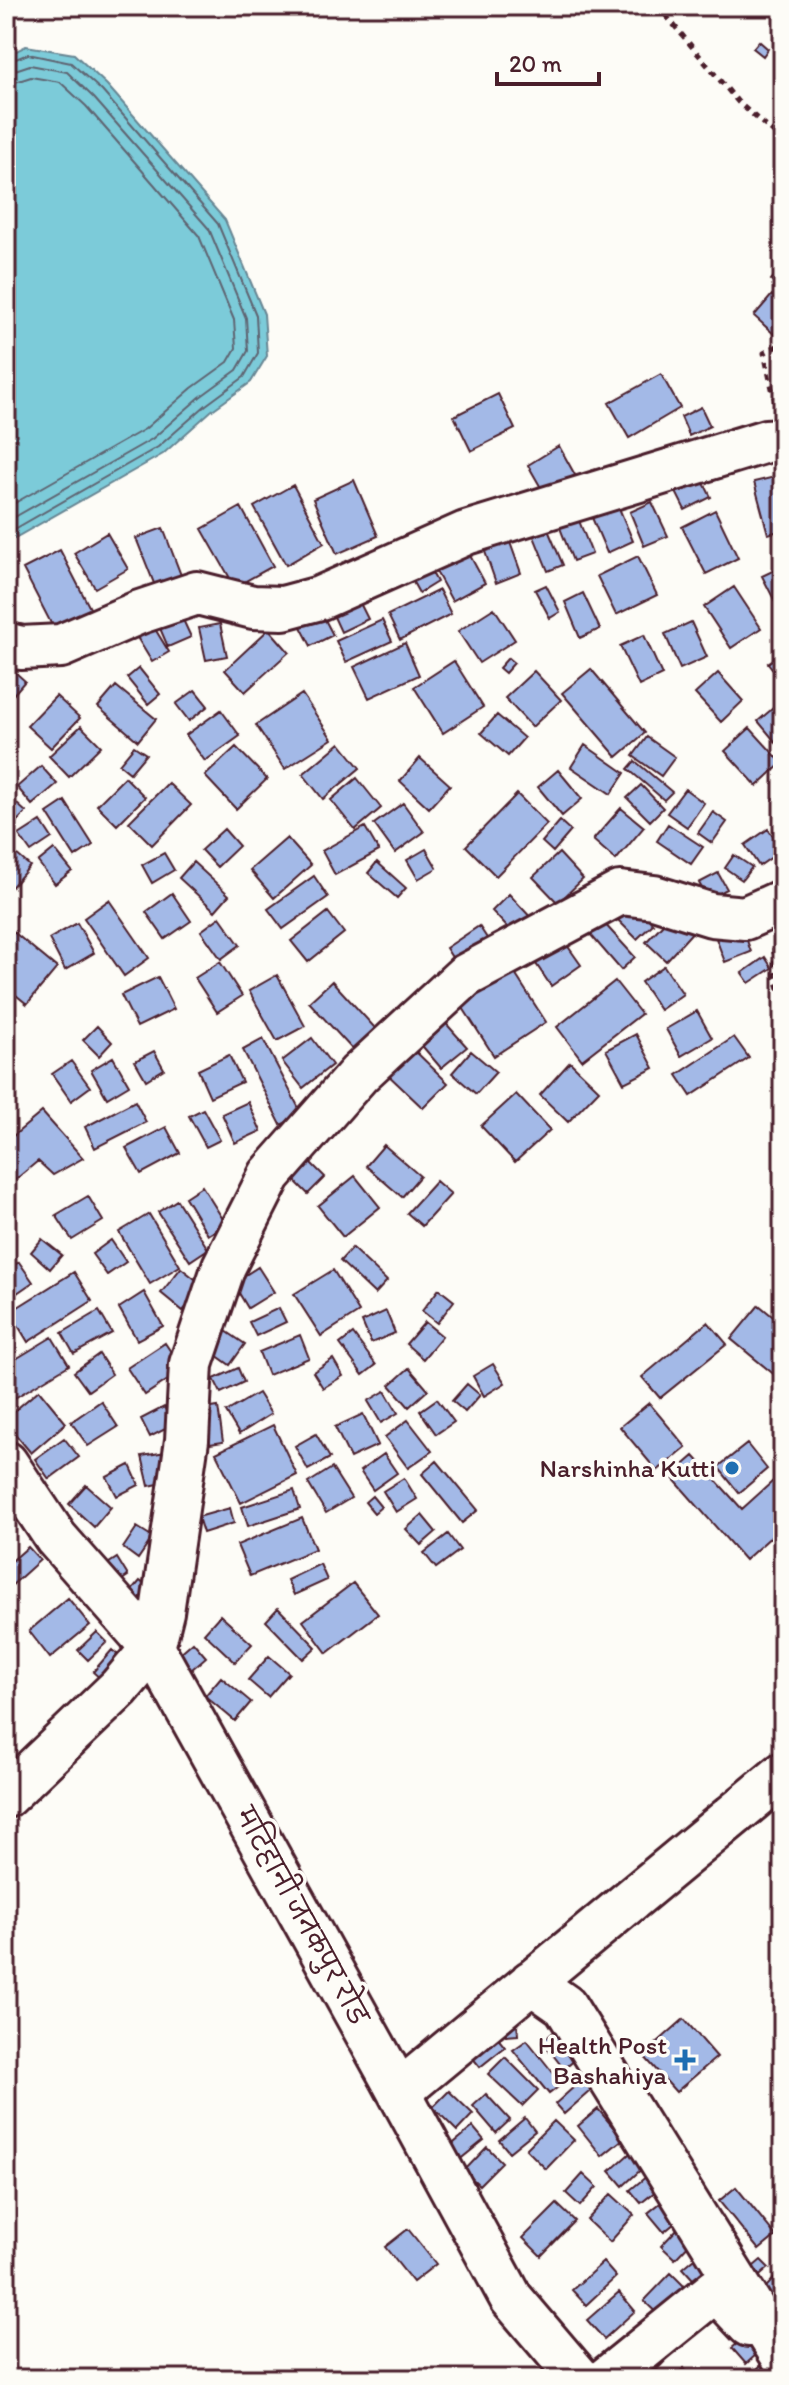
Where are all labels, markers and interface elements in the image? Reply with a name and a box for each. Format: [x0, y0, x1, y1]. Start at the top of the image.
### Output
scale bar [497, 36, 599, 86]
text: 20 m [509, 49, 562, 78]
place label: Narshinha Kutti [539, 1452, 716, 1484]
marker: Narshinha Kutti [723, 1459, 741, 1477]
street label: मटिहानी जनकपुर रोड [224, 1798, 380, 2034]
place label: Health Post Bashahiya [538, 2029, 667, 2091]
marker: Health Post Bashahiya [674, 2049, 696, 2071]

